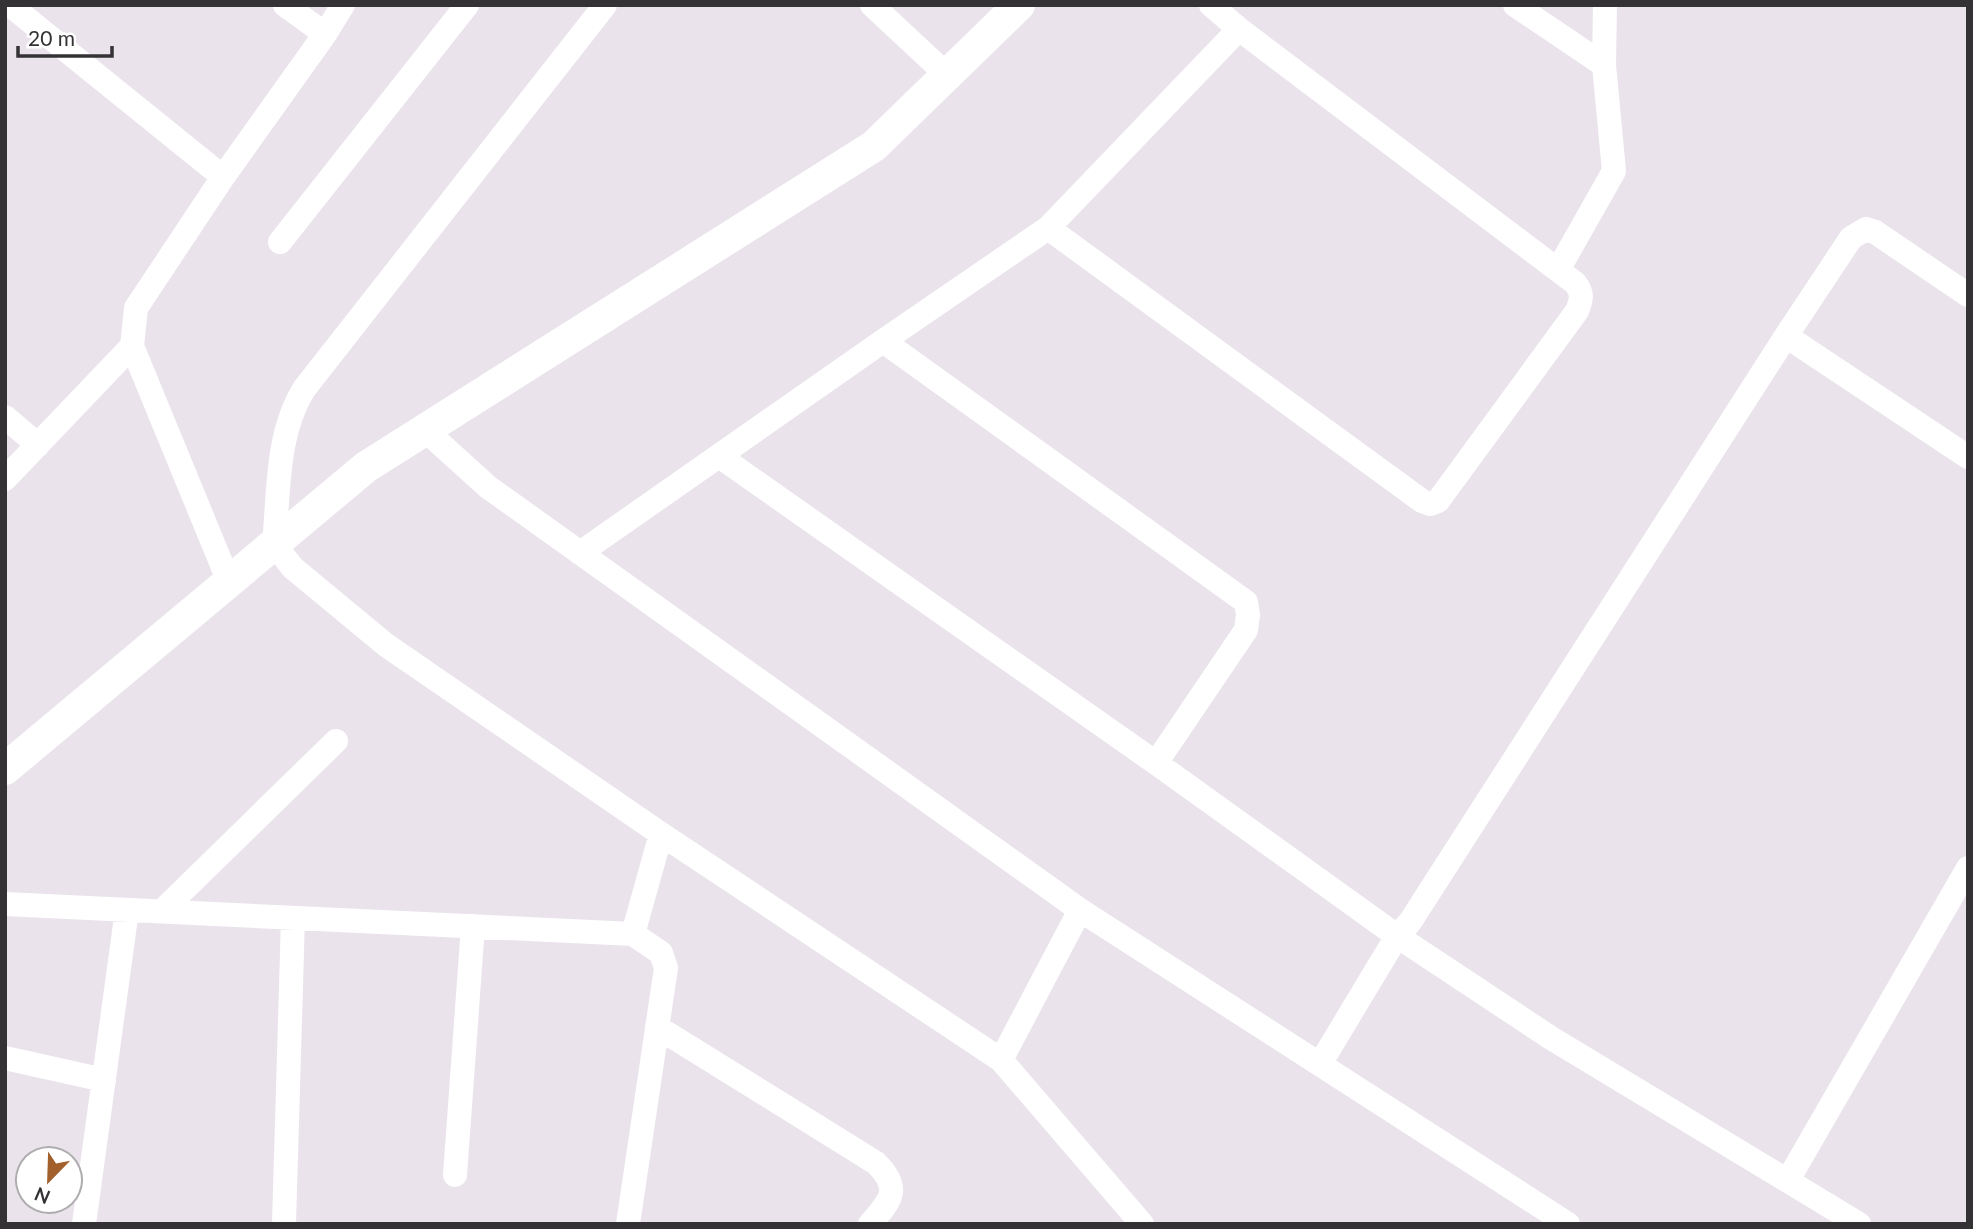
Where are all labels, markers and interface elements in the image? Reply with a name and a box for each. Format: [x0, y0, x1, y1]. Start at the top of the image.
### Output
scale bar [18, 14, 112, 58]
text: 20 m [28, 25, 75, 50]
north arrow [14, 1145, 84, 1215]
text: N [31, 1183, 53, 1210]

